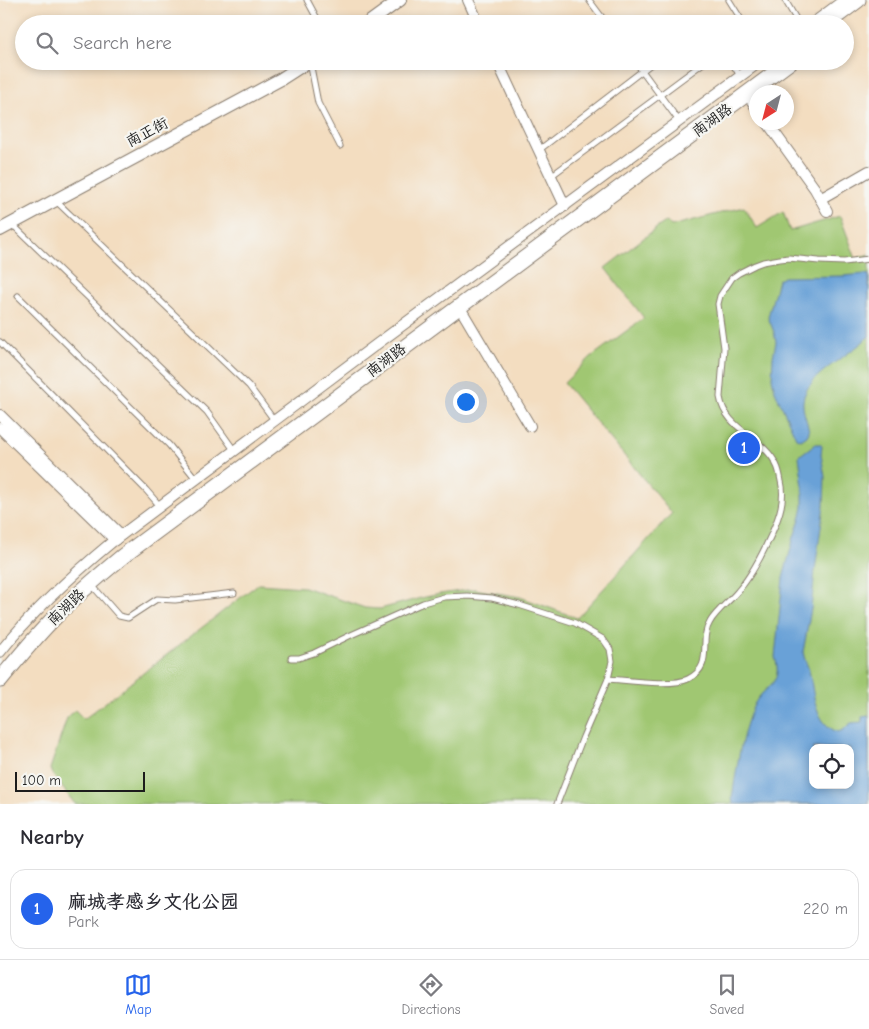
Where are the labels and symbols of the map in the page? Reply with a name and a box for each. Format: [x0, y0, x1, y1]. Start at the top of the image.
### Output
north arrow [749, 85, 794, 130]
street label: 南湖路 [689, 99, 735, 141]
street label: 南正街 [123, 113, 171, 151]
street label: 南湖路 [363, 339, 409, 381]
your location [453, 389, 479, 415]
pin: 1 [728, 429, 760, 467]
street label: 南湖路 [44, 585, 88, 629]
scale bar [15, 769, 145, 792]

